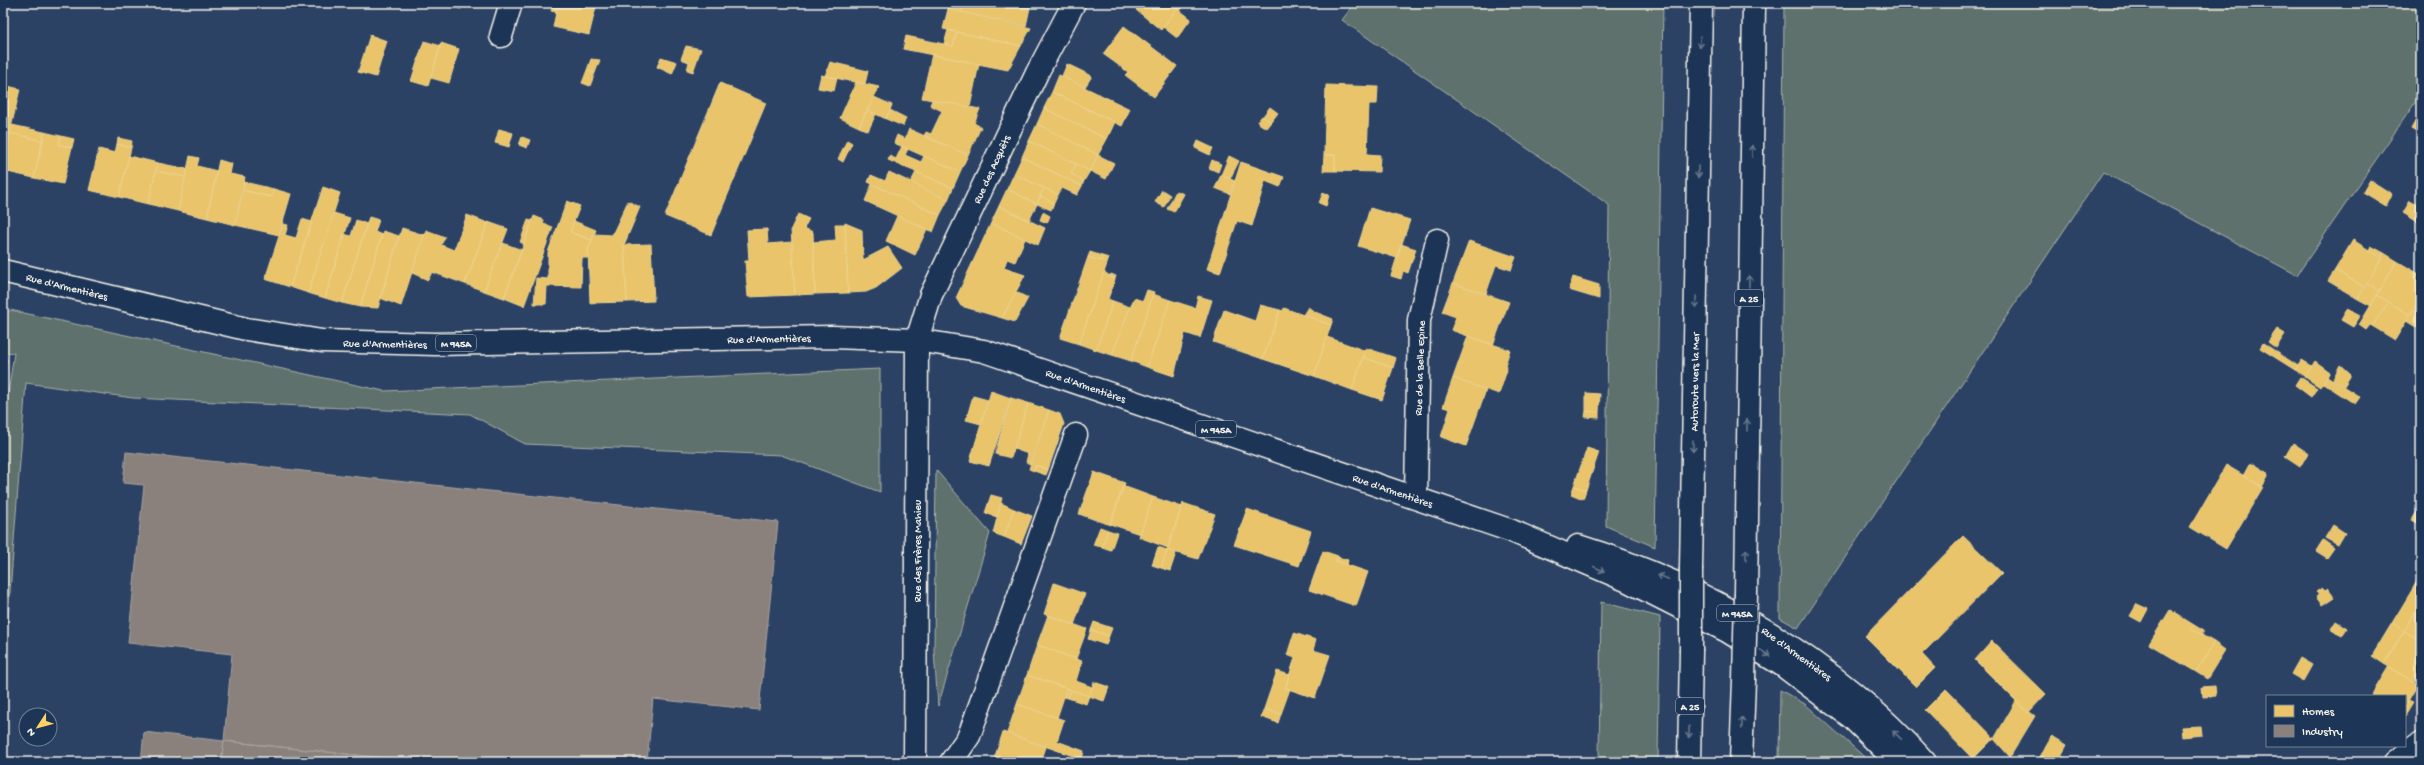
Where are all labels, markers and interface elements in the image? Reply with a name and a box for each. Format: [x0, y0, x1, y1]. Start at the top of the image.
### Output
one-way arrow [1696, 35, 1704, 48]
street label: Rue des Acquêts [972, 133, 1014, 206]
one-way arrow [1748, 145, 1756, 158]
one-way arrow [1694, 165, 1702, 178]
street label: Rue d'Armentières [24, 272, 110, 304]
one-way arrow [1745, 275, 1753, 288]
road number: A 25 [1735, 290, 1763, 306]
one-way arrow [1692, 295, 1699, 308]
street label: Rue de la Belle Epine [1413, 320, 1429, 416]
street label: Autoroute vers la Mer [1689, 331, 1703, 432]
street label: Rue d'Armentières [727, 333, 812, 347]
road number: M 945A [436, 335, 476, 351]
street label: Rue d'Armentières [343, 338, 428, 352]
street label: Rue d'Armentières [1044, 368, 1128, 406]
one-way arrow [1743, 419, 1751, 432]
road number: M 945A [1196, 421, 1236, 437]
one-way arrow [1689, 439, 1697, 452]
street label: Rue d'Armentières [1351, 473, 1435, 511]
street label: Rue des Frères Mahieu [913, 500, 925, 602]
one-way arrow [1742, 549, 1750, 562]
one-way arrow [1593, 565, 1605, 573]
one-way arrow [1658, 573, 1670, 580]
road number: M 945A [1717, 605, 1757, 621]
street label: Rue d'Armentières [1758, 625, 1834, 685]
one-way arrow [1759, 650, 1771, 658]
legend [2266, 695, 2406, 747]
road number: A 25 [1676, 698, 1704, 714]
text: Homes [2302, 706, 2335, 720]
north arrow [18, 707, 58, 747]
one-way arrow [1738, 717, 1746, 730]
text: N [25, 725, 38, 738]
one-way arrow [1685, 725, 1693, 738]
text: Industry [2302, 726, 2343, 740]
one-way arrow [1892, 730, 1903, 739]

